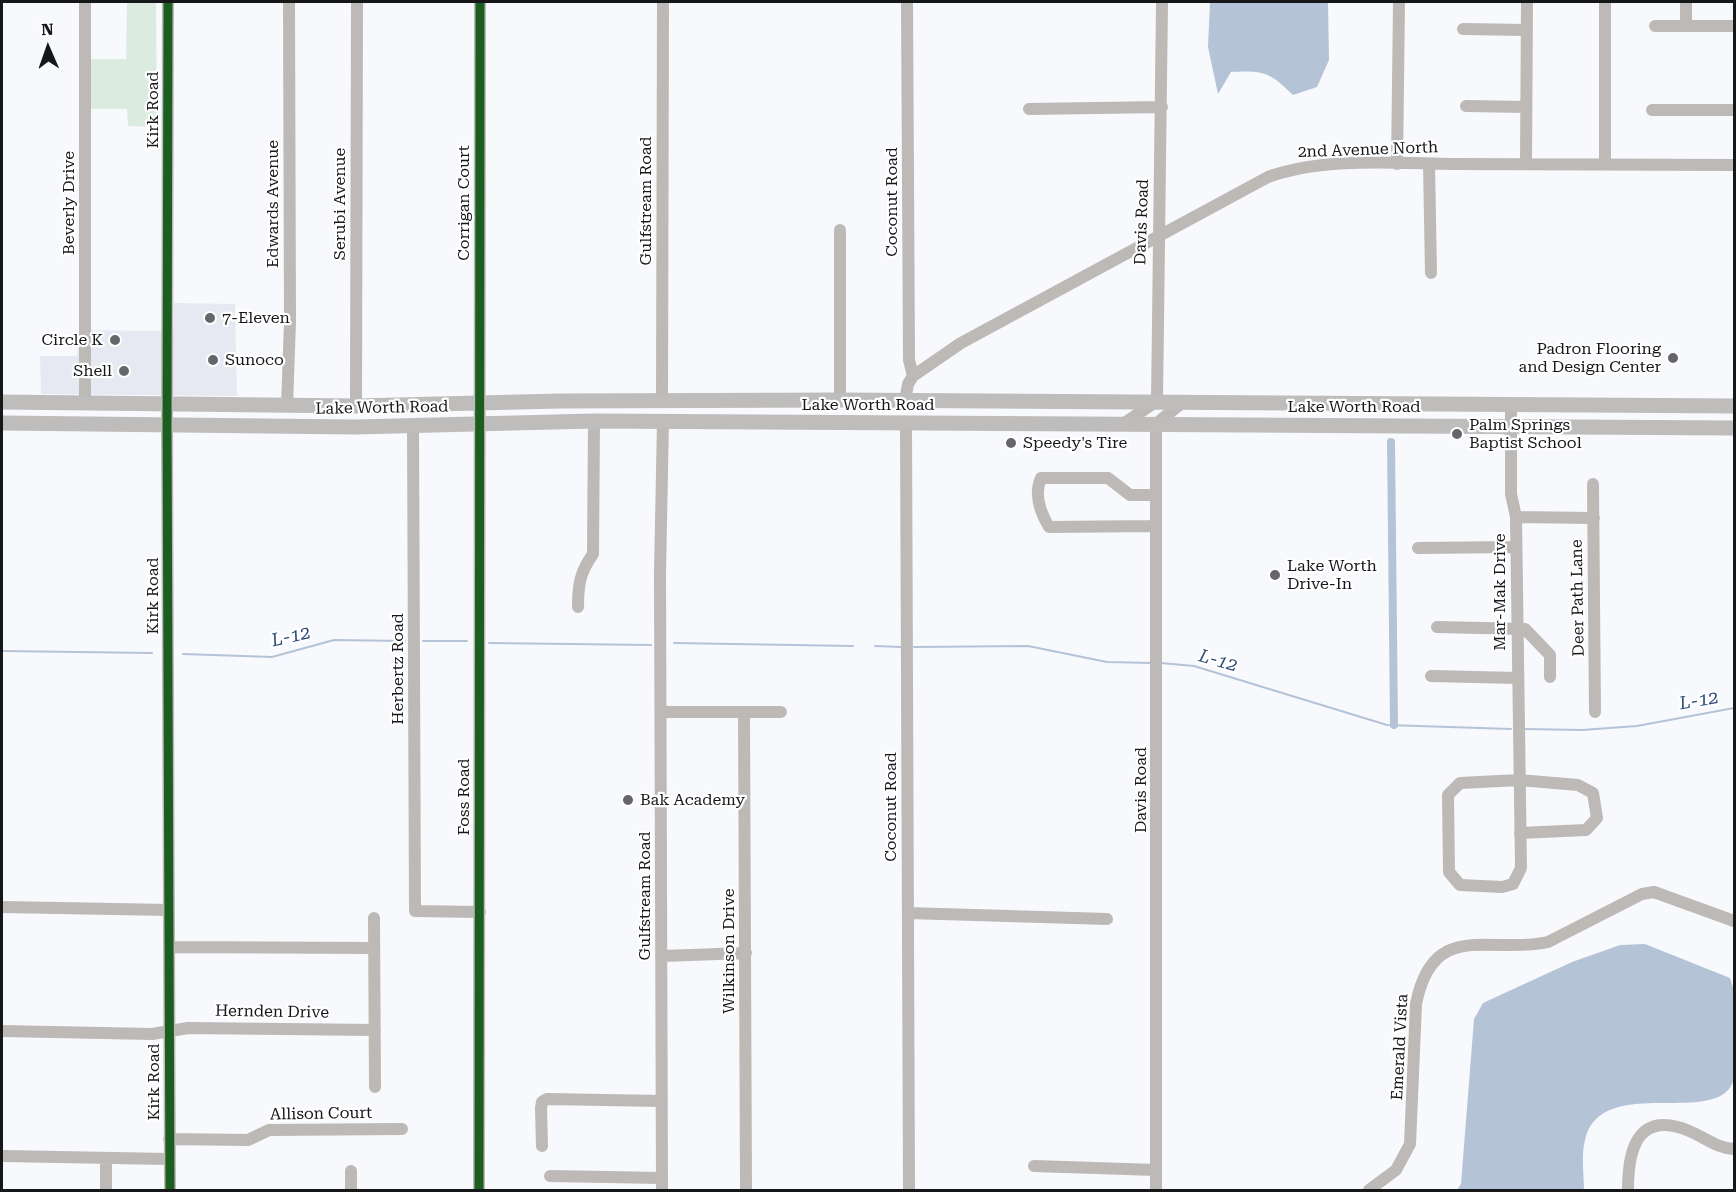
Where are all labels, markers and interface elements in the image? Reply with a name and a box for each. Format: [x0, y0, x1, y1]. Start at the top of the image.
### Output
north arrow [18, 18, 78, 78]
text: N [41, 20, 54, 39]
street label: Kirk Road [143, 72, 163, 148]
street label: Gulfstream Road [636, 136, 656, 266]
street label: 2nd Avenue North [1297, 138, 1439, 162]
street label: Edwards Avenue [263, 140, 283, 268]
street label: Corrigan Court [454, 145, 474, 261]
street label: Coconut Road [882, 147, 902, 257]
street label: Serubi Avenue [330, 148, 350, 260]
street label: Beverly Drive [59, 151, 79, 255]
street label: Davis Road [1131, 179, 1153, 265]
place label: 7-Eleven [222, 308, 290, 328]
marker: 7-Eleven [203, 311, 217, 325]
place label: Circle K [41, 330, 103, 350]
marker: Circle K [108, 333, 122, 347]
place label: Padron Flooring and Design Center [1518, 339, 1661, 377]
place label: Sunoco [225, 350, 284, 370]
marker: Padron Flooring and Design Center [1666, 351, 1680, 365]
marker: Sunoco [206, 353, 220, 367]
place label: Shell [73, 361, 112, 381]
marker: Shell [117, 364, 131, 378]
street label: Lake Worth Road [801, 395, 935, 415]
street label: Lake Worth Road [315, 397, 449, 419]
street label: Lake Worth Road [1287, 397, 1421, 417]
place label: Palm Springs Baptist School [1469, 415, 1582, 453]
marker: Palm Springs Baptist School [1450, 427, 1464, 441]
place label: Speedy's Tire [1023, 433, 1127, 453]
marker: Speedy's Tire [1004, 436, 1018, 450]
street label: Mar-Mak Drive [1490, 533, 1510, 651]
street label: Deer Path Lane [1567, 539, 1589, 657]
place label: Lake Worth Drive-In [1287, 556, 1377, 594]
street label: Kirk Road [143, 558, 163, 634]
marker: Lake Worth Drive-In [1268, 568, 1282, 582]
street label: Herbertz Road [388, 613, 408, 725]
water label: L-12 [269, 622, 313, 652]
water label: L-12 [1196, 645, 1240, 677]
water label: L-12 [1678, 687, 1720, 715]
street label: Davis Road [1131, 747, 1151, 833]
street label: Coconut Road [881, 752, 901, 862]
street label: Foss Road [454, 758, 474, 836]
place label: Bak Academy [640, 790, 745, 810]
marker: Bak Academy [621, 793, 635, 807]
street label: Gulfstream Road [635, 831, 655, 961]
street label: Wilkinson Drive [719, 888, 739, 1014]
street label: Emerald Vista [1388, 993, 1412, 1101]
street label: Hernden Drive [215, 1001, 329, 1023]
street label: Kirk Road [144, 1044, 164, 1120]
street label: Allison Court [270, 1104, 372, 1124]

